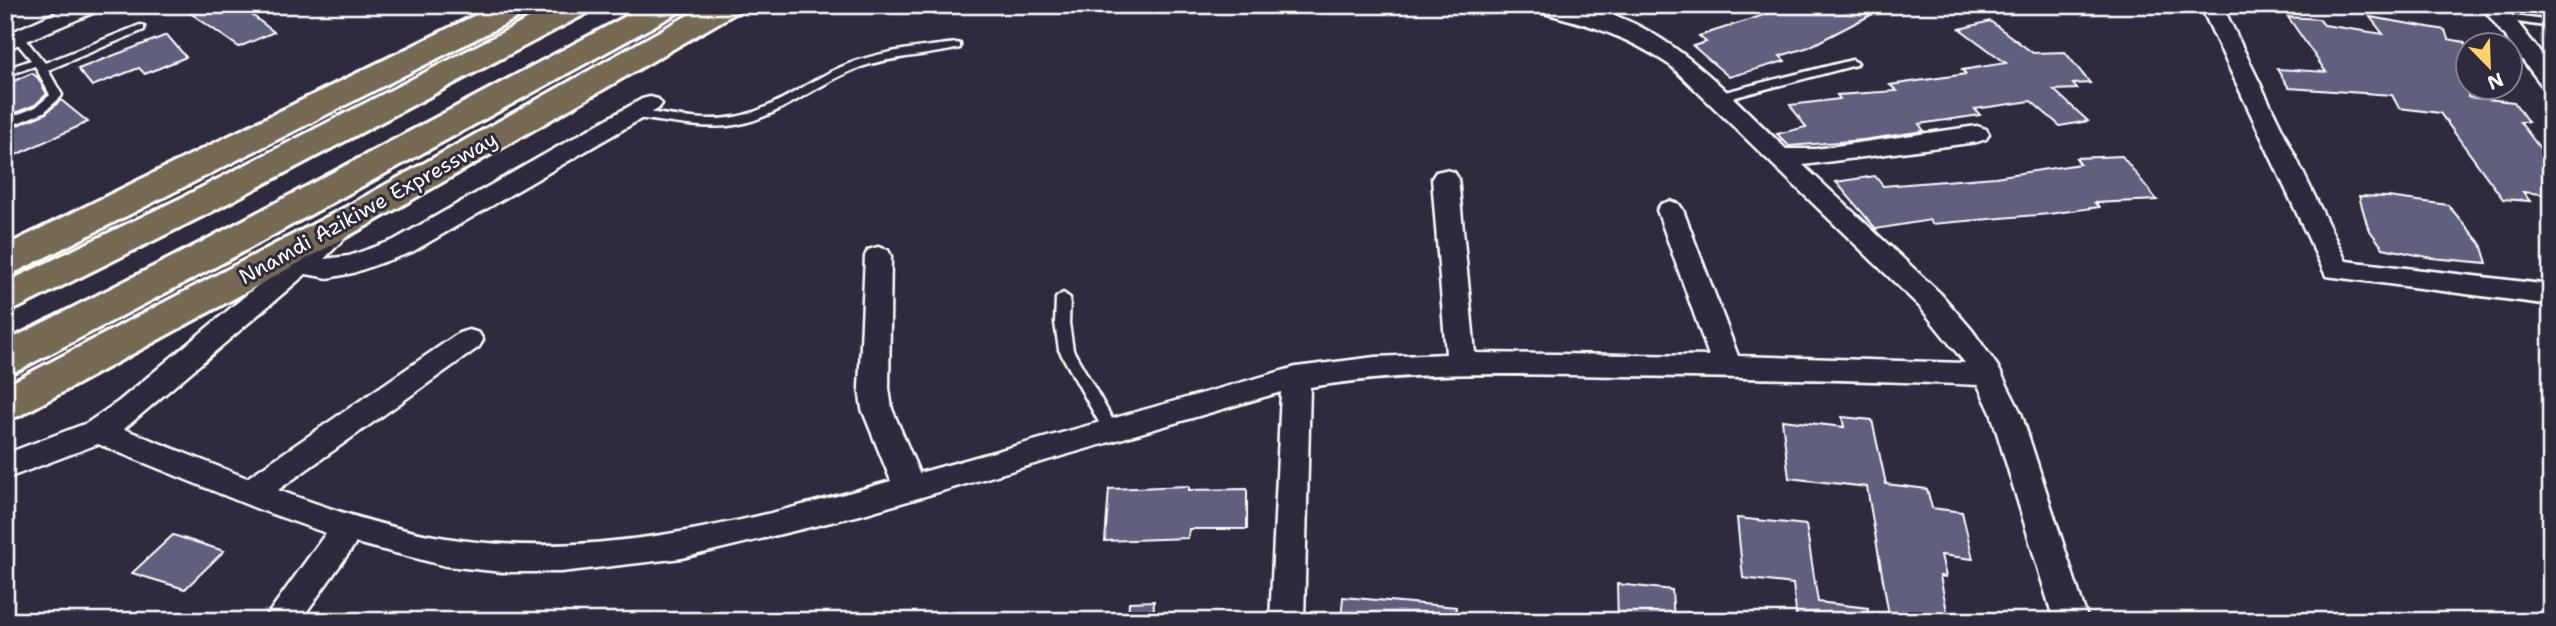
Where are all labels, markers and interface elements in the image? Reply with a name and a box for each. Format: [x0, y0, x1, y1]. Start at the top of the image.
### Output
north arrow [2454, 32, 2524, 102]
text: N [2484, 67, 2507, 96]
street label: Nnamdi Azikiwe Expressway [234, 125, 502, 291]

